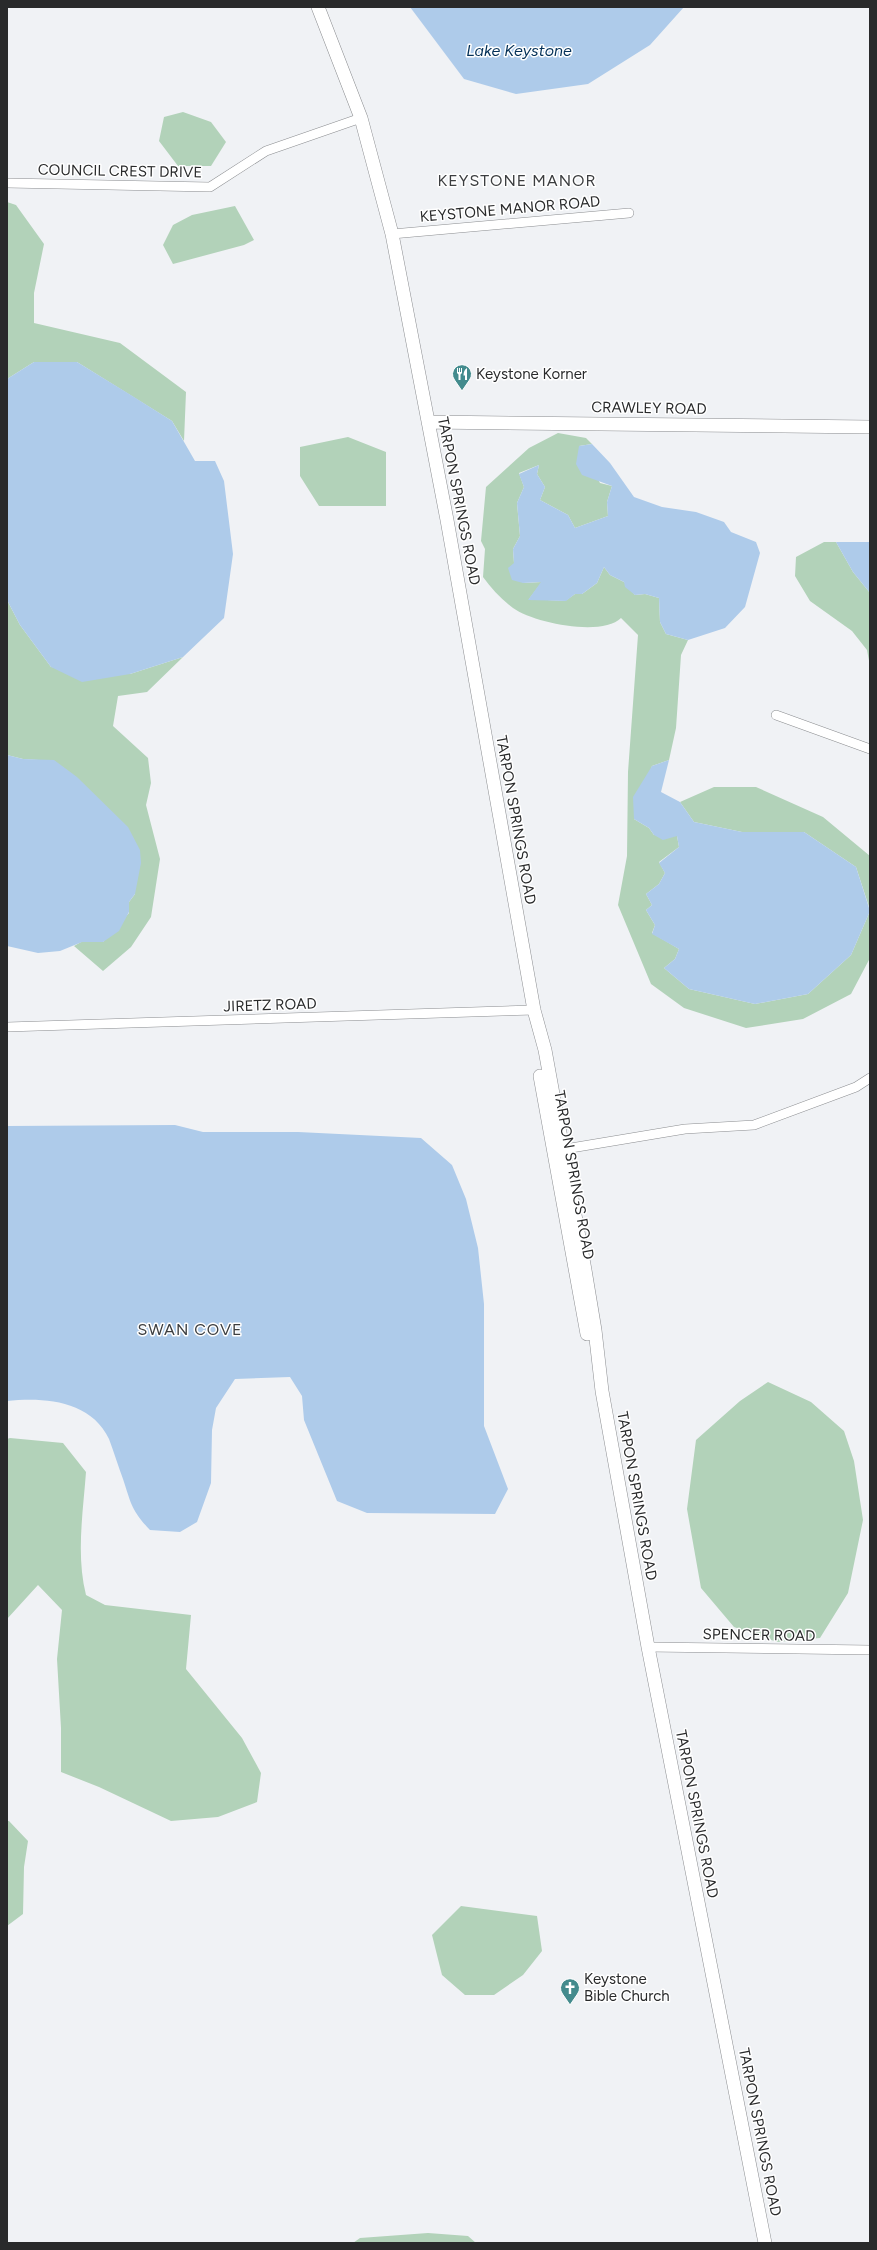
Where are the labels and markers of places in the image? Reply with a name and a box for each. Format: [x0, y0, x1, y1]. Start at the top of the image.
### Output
restaurant icon: Keystone Korner [451, 363, 473, 391]
place label: Keystone Korner [476, 365, 587, 383]
place label: Keystone Bible Church [584, 1970, 670, 2005]
church icon: Keystone Bible Church [559, 1977, 581, 2005]

